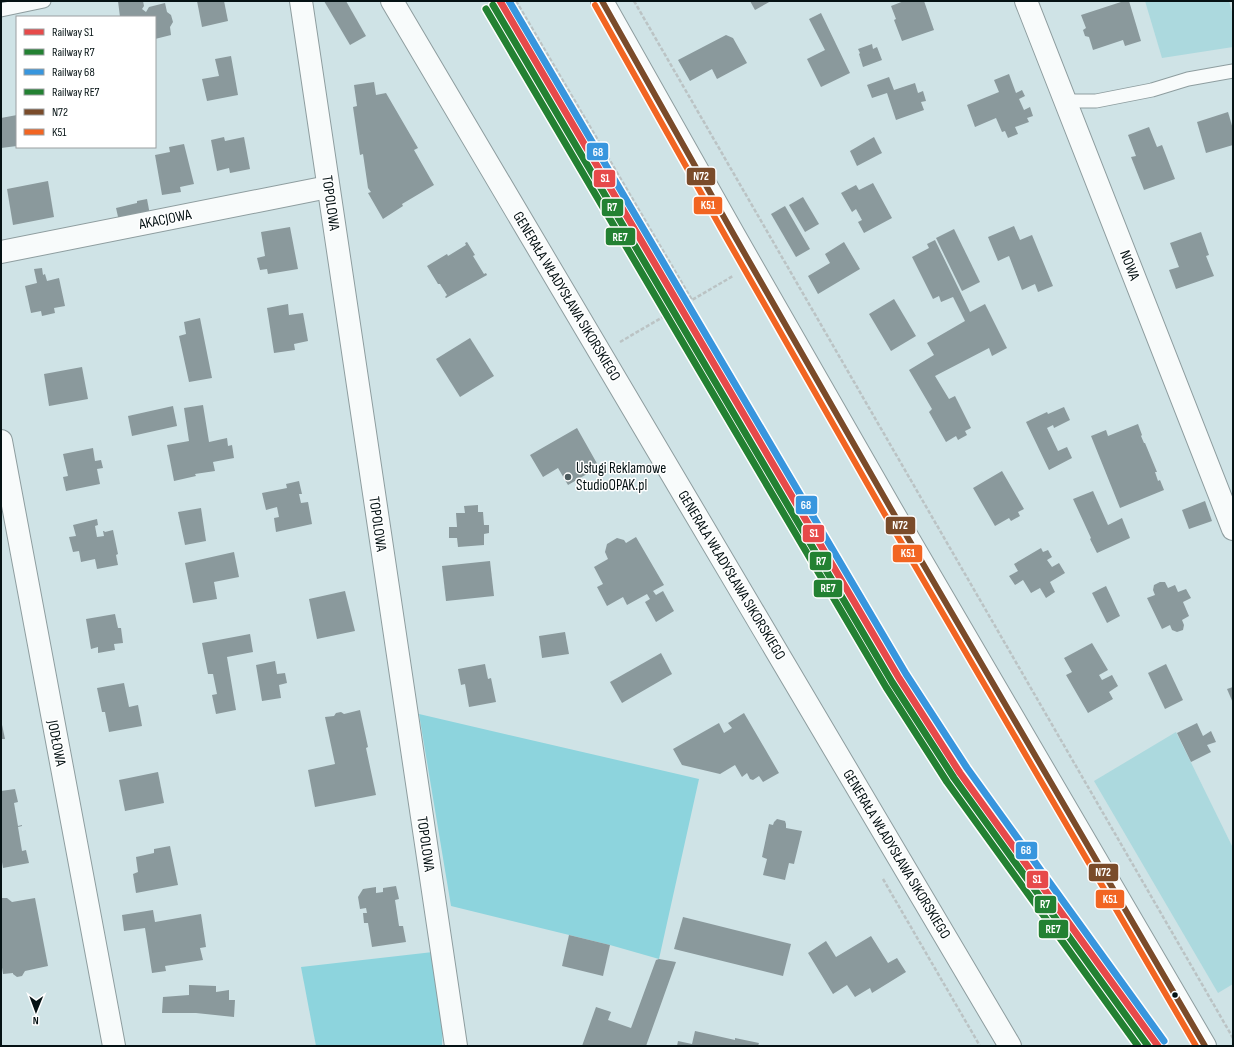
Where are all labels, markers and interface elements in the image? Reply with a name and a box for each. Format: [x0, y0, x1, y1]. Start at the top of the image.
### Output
legend [16, 16, 156, 148]
text: Railway S1 [52, 25, 94, 40]
text: Railway R7 [52, 45, 95, 60]
text: Railway 68 [52, 65, 95, 80]
text: Railway RE7 [52, 85, 100, 100]
text: N72 [52, 105, 68, 120]
text: K51 [52, 125, 67, 140]
line badge: 68 [586, 142, 609, 161]
text: 68 [593, 146, 603, 159]
line badge: N72 [686, 167, 716, 186]
line badge: S1 [593, 169, 616, 188]
text: N72 [693, 170, 709, 183]
text: S1 [600, 172, 610, 185]
street label: TOPOLOWA [317, 174, 344, 232]
line badge: K51 [693, 196, 723, 215]
line badge: R7 [601, 198, 624, 217]
text: K51 [701, 199, 716, 212]
text: R7 [607, 201, 617, 214]
street label: AKACJOWA [136, 205, 193, 234]
street label: GENERAŁA WŁADYSŁAWA SIKORSKIEGO [508, 208, 625, 384]
line badge: RE7 [605, 227, 636, 246]
text: RE7 [613, 231, 628, 244]
street label: NOWA [1115, 247, 1144, 283]
place label: Usługi Reklamowe StudioOPAK.pl [576, 459, 666, 495]
marker: Usługi Reklamowe StudioOPAK.pl [563, 472, 573, 482]
street label: GENERAŁA WŁADYSŁAWA SIKORSKIEGO [673, 487, 790, 663]
street label: TOPOLOWA [364, 495, 391, 553]
line badge: 68 [795, 495, 818, 515]
text: 68 [801, 499, 811, 512]
line badge: N72 [885, 516, 916, 535]
text: N72 [892, 519, 908, 532]
line badge: S1 [802, 524, 825, 543]
text: S1 [809, 527, 819, 540]
line badge: K51 [892, 544, 923, 563]
text: K51 [901, 547, 916, 560]
line badge: R7 [809, 551, 832, 571]
text: R7 [816, 555, 826, 568]
line badge: RE7 [813, 579, 843, 598]
text: RE7 [821, 582, 836, 595]
street label: JODŁOWA [43, 718, 70, 768]
street label: GENERAŁA WŁADYSŁAWA SIKORSKIEGO [838, 766, 955, 942]
street label: TOPOLOWA [412, 815, 439, 873]
line badge: 68 [1015, 841, 1038, 860]
text: 68 [1021, 844, 1031, 857]
line badge: N72 [1088, 863, 1119, 882]
text: N72 [1095, 866, 1111, 879]
line badge: S1 [1026, 870, 1049, 889]
text: S1 [1032, 873, 1042, 886]
line badge: K51 [1095, 889, 1125, 909]
text: K51 [1103, 893, 1118, 906]
line badge: R7 [1034, 895, 1057, 914]
text: R7 [1040, 898, 1050, 911]
line badge: RE7 [1038, 919, 1069, 939]
text: RE7 [1046, 923, 1061, 936]
unlabelled marker [1170, 990, 1180, 1000]
north arrow [16, 991, 56, 1031]
text: N [33, 1014, 39, 1027]

